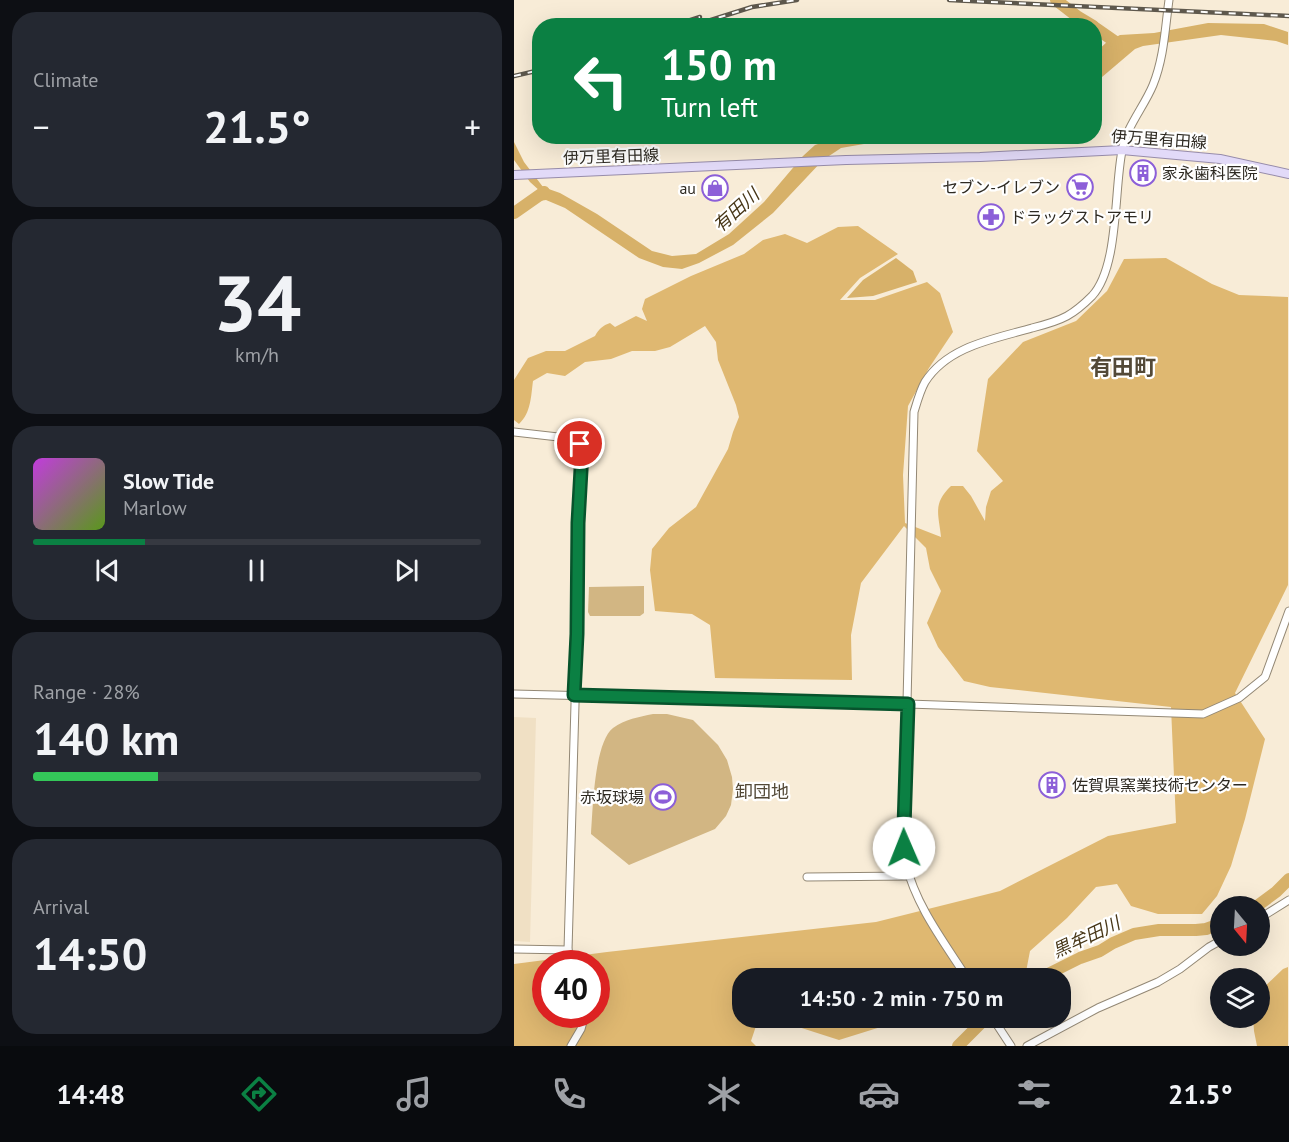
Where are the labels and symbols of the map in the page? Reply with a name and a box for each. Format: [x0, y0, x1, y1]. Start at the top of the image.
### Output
street label: 伊万里有田線 [1110, 126, 1208, 152]
street label: 伊万里有田線 [563, 144, 659, 168]
building icon: 家永歯科医院 [1128, 158, 1158, 188]
place label: 家永歯科医院 [1162, 163, 1258, 183]
supermarket icon: セブン-イレブン [1065, 172, 1095, 202]
shop icon: au [700, 173, 730, 203]
place label: セブン-イレブン [942, 177, 1060, 197]
place label: au [679, 178, 696, 198]
water label: 有田川 [708, 182, 765, 237]
pharmacy icon: ドラッグストアモリ [976, 202, 1006, 232]
place label: ドラッグストアモリ [1010, 207, 1154, 227]
district label: 有田町 [1090, 353, 1156, 381]
pin [554, 418, 605, 469]
building icon: 佐賀県窯業技術センター [1037, 770, 1067, 800]
place label: 佐賀県窯業技術センター [1072, 775, 1248, 795]
district label: 卸団地 [735, 780, 789, 803]
sports icon: 赤坂球場 [648, 782, 678, 812]
place label: 赤坂球場 [580, 787, 644, 807]
position arrow [872, 816, 936, 880]
north arrow [1210, 896, 1270, 956]
water label: 黒牟田川 [1049, 911, 1125, 963]
speed limit sign: 40 [532, 950, 610, 1028]

